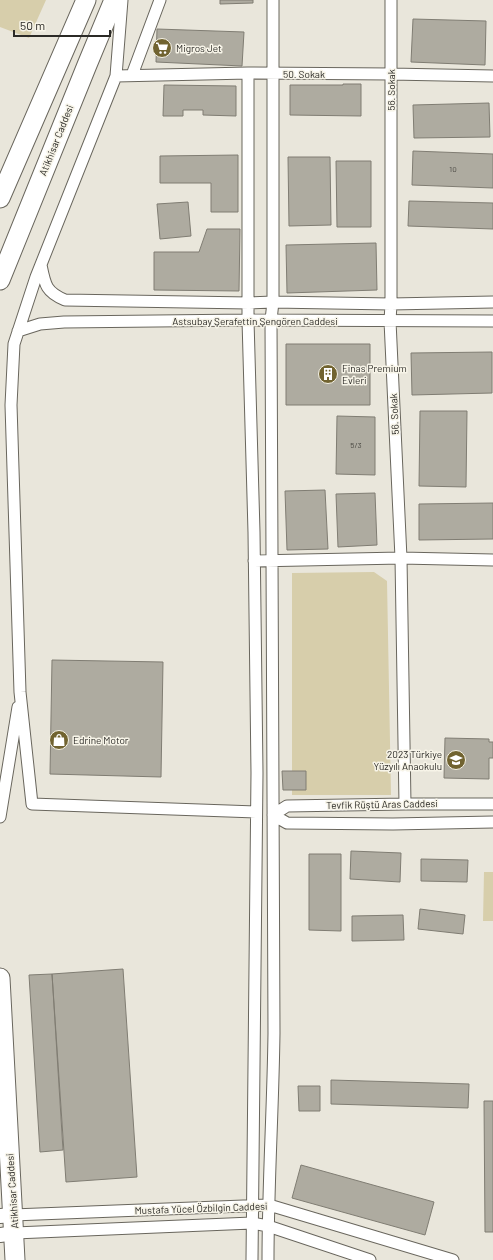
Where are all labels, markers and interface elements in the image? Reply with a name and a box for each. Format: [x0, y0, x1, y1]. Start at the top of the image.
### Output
scale bar [14, 12, 110, 38]
text: 50 m [20, 18, 45, 32]
supermarket icon: Migros Jet [151, 37, 173, 59]
place label: Migros Jet [176, 42, 222, 54]
street label: 50. Sokak [283, 68, 325, 80]
street label: 56. Sokak [385, 69, 397, 111]
street label: Atikhisar Caddesi [36, 103, 76, 177]
house number: 10 [449, 164, 457, 174]
street label: Astsubay Şerafettin Şengören Caddesi [172, 315, 338, 327]
place label: Finas Premium Evleri [342, 362, 407, 386]
building icon: Finas Premium Evleri [317, 363, 339, 385]
street label: 56. Sokak [387, 393, 401, 435]
house number: 5/3 [350, 440, 362, 450]
shop icon: Edrine Motor [48, 729, 70, 751]
place label: Edrine Motor [73, 734, 129, 746]
place label: 2023 Türkiye Yüzyılı Anaokulu [374, 748, 442, 772]
school or university icon: 2023 Türkiye Yüzyılı Anaokulu [445, 749, 467, 771]
street label: Tevfik Rüştü Aras Caddesi [326, 797, 438, 811]
street label: Atikhisar Caddesi [3, 1153, 21, 1229]
street label: Mustafa Yücel Özbilgin Caddesi [134, 1200, 268, 1216]

